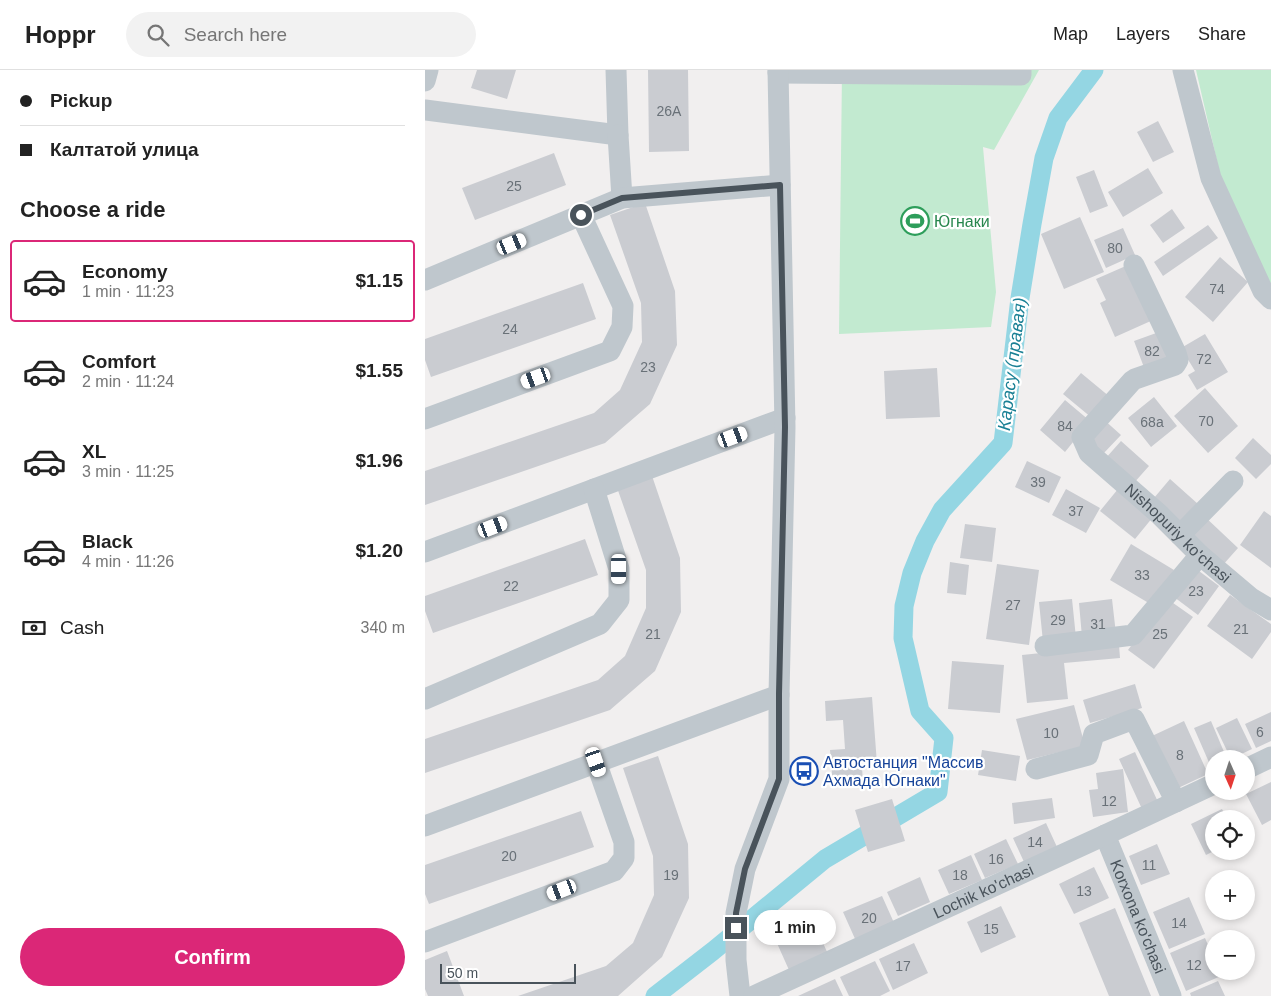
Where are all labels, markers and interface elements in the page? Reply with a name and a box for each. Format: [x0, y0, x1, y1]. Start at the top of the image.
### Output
search box [126, 12, 476, 57]
text: Hoppr [25, 21, 96, 48]
icon: search [144, 21, 172, 49]
text: Search here [184, 24, 287, 45]
text: Map [1053, 24, 1088, 44]
text: Layers [1116, 24, 1170, 44]
text: Share [1198, 24, 1246, 44]
text: Pickup [50, 90, 112, 111]
house number: 26A [657, 103, 682, 119]
text: Калтатой улица [50, 139, 199, 160]
house number: 25 [506, 178, 522, 194]
text: Choose a ride [20, 197, 165, 222]
route start [570, 204, 592, 226]
sports icon: Югнаки [900, 206, 930, 236]
place label: Югнаки [934, 213, 990, 230]
car [495, 231, 528, 257]
house number: 80 [1107, 240, 1123, 256]
icon: car [22, 259, 67, 304]
text: Economy [82, 261, 168, 282]
text: $1.15 [355, 270, 403, 291]
house number: 74 [1209, 281, 1225, 297]
text: 1 min · 11:23 [82, 283, 174, 300]
water label: Карасу (правая) [994, 296, 1030, 432]
house number: 24 [502, 321, 518, 337]
house number: 82 [1144, 343, 1160, 359]
icon: car [22, 349, 67, 394]
text: Comfort [82, 351, 156, 372]
house number: 72 [1196, 351, 1212, 367]
house number: 23 [640, 359, 656, 375]
text: $1.55 [355, 360, 403, 381]
car [519, 366, 552, 390]
text: 2 min · 11:24 [82, 373, 174, 390]
house number: 70 [1198, 413, 1214, 429]
house number: 68a [1140, 414, 1164, 430]
house number: 84 [1057, 418, 1073, 434]
car [716, 425, 749, 449]
icon: car [22, 439, 67, 484]
text: XL [82, 441, 106, 462]
text: $1.96 [355, 450, 403, 471]
text: 3 min · 11:25 [82, 463, 174, 480]
house number: 39 [1030, 474, 1046, 490]
street label: Nishopuriy ko'chasi [1122, 480, 1234, 586]
house number: 37 [1068, 503, 1084, 519]
car [476, 515, 509, 539]
icon: car [22, 529, 67, 574]
text: Black [82, 531, 133, 552]
text: $1.20 [355, 540, 403, 561]
text: 4 min · 11:26 [82, 553, 174, 570]
car [611, 554, 626, 584]
house number: 33 [1134, 567, 1150, 583]
house number: 22 [503, 578, 519, 594]
house number: 23 [1188, 583, 1204, 599]
house number: 27 [1005, 597, 1021, 613]
house number: 29 [1050, 612, 1066, 628]
icon: cash [20, 614, 48, 642]
house number: 31 [1090, 616, 1106, 632]
text: Cash [60, 617, 104, 638]
text: 340 m [361, 619, 405, 636]
house number: 21 [1233, 621, 1249, 637]
house number: 21 [645, 626, 661, 642]
house number: 25 [1152, 626, 1168, 642]
house number: 6 [1256, 724, 1264, 740]
house number: 10 [1043, 725, 1059, 741]
car [584, 745, 607, 779]
house number: 8 [1176, 747, 1184, 763]
north arrow [1205, 750, 1255, 800]
map controls [1205, 750, 1255, 980]
place label: Автостанция "Массив Ахмада Югнаки" [823, 754, 983, 789]
bus stop icon: Автостанция "Массив Ахмада Югнаки" [789, 756, 819, 786]
house number: 12 [1101, 793, 1117, 809]
button: locate [1205, 810, 1255, 860]
house number: 14 [1027, 834, 1043, 850]
house number: 20 [501, 848, 517, 864]
house number: 16 [988, 851, 1004, 867]
street label: Korxona ko'chasi [1107, 857, 1169, 976]
house number: 11 [1142, 857, 1156, 873]
street label: Lochik ko'chasi [930, 861, 1036, 921]
house number: 19 [663, 867, 679, 883]
house number: 18 [952, 867, 968, 883]
button: + [1205, 870, 1255, 920]
car [545, 878, 578, 902]
house number: 13 [1076, 883, 1092, 899]
callout: 1 min [753, 910, 836, 946]
house number: 20 [861, 910, 877, 926]
house number: 14 [1171, 915, 1187, 931]
route end [725, 917, 747, 939]
text: 1 min [774, 919, 816, 936]
house number: 15 [983, 921, 999, 937]
button: Confirm [20, 928, 405, 986]
button: − [1205, 930, 1255, 980]
house number: 12 [1186, 957, 1202, 973]
house number: 17 [895, 958, 911, 974]
scale bar [440, 961, 576, 984]
text: 50 m [447, 965, 478, 981]

